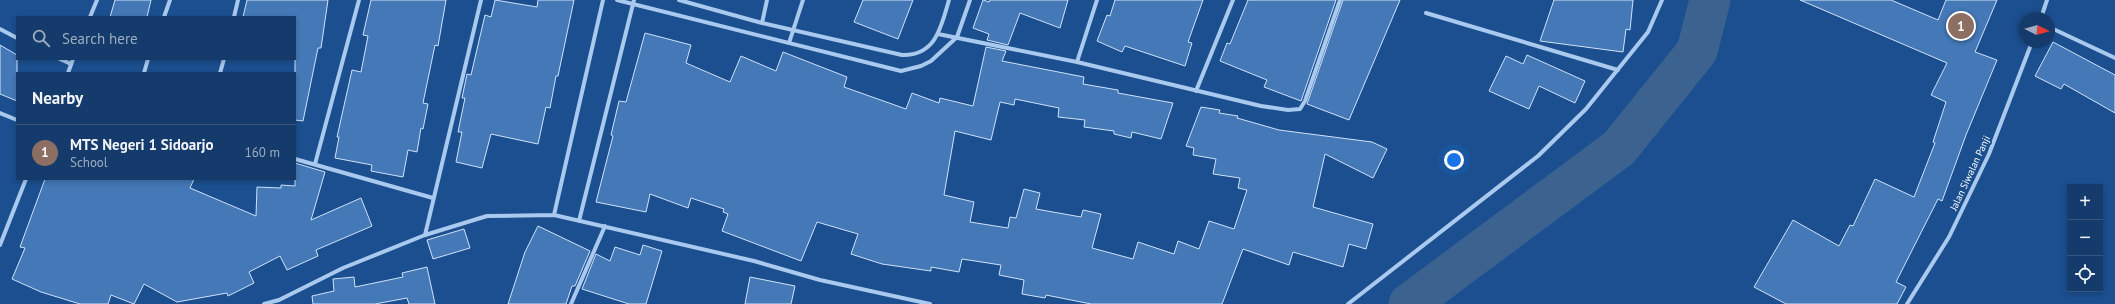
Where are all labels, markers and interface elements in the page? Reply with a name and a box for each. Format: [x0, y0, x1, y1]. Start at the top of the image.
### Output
pin: 1 [1948, 11, 1974, 41]
north arrow [2019, 12, 2055, 48]
search box [16, 16, 296, 60]
icon: search [30, 27, 52, 49]
text: Search here [62, 29, 138, 48]
text: Nearby [32, 87, 83, 109]
street label: Jalan Siwalan Panji [1947, 133, 1993, 213]
text: MTS Negeri 1 Sidoarjo [70, 135, 214, 154]
text: 1 [41, 144, 49, 161]
text: 160 m [245, 144, 280, 161]
your location [1444, 150, 1464, 170]
text: School [70, 154, 108, 171]
map controls [2067, 184, 2103, 292]
button: + [2067, 184, 2103, 220]
button: − [2067, 220, 2103, 256]
button: locate [2067, 256, 2103, 292]

